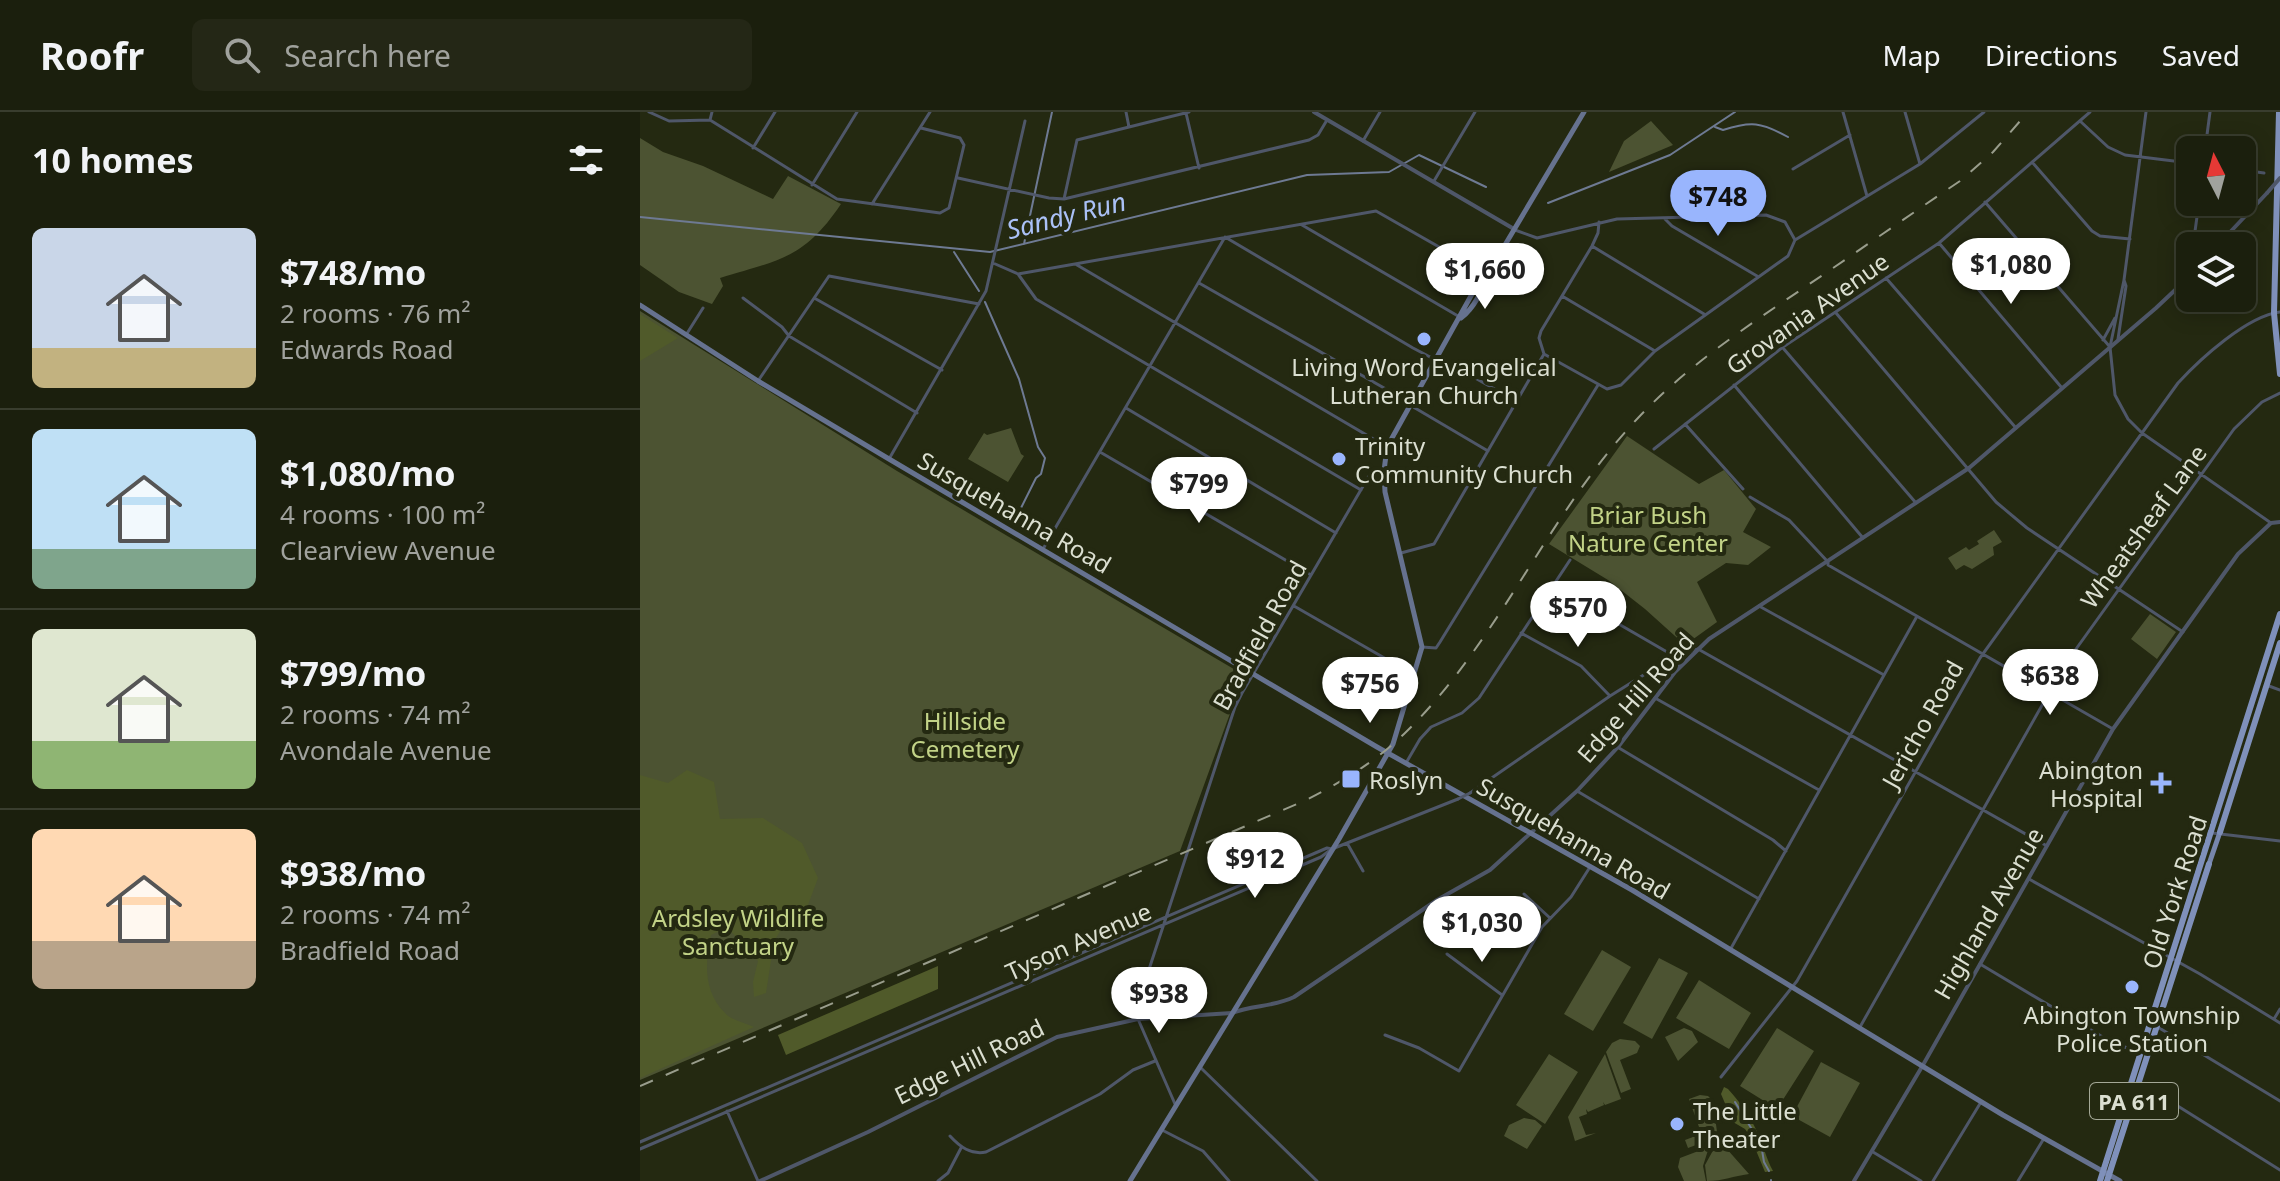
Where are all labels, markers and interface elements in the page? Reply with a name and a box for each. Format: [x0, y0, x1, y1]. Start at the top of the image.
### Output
search box [192, 19, 752, 91]
text: Roofr [40, 29, 144, 81]
icon: search [220, 33, 264, 77]
text: Search here [284, 35, 451, 76]
text: Map [1882, 36, 1941, 74]
text: Directions [1985, 36, 2118, 74]
text: Saved [2162, 36, 2240, 74]
north arrow [2176, 136, 2256, 216]
map controls [2176, 136, 2256, 312]
text: 10 homes [32, 137, 194, 183]
icon: filters [564, 138, 608, 182]
pin: $748 [1671, 170, 1765, 238]
text: $748 [1688, 178, 1748, 214]
water label: Sandy Run [1002, 183, 1130, 247]
button: layers [2176, 232, 2256, 312]
pin: $1,080 [1946, 238, 2076, 306]
pin: $1,660 [1420, 243, 1550, 311]
street label: Grovania Avenue [1719, 245, 1895, 381]
text: $1,080 [1970, 246, 2052, 282]
text: $748/mo [280, 249, 426, 295]
text: $1,660 [1444, 251, 1526, 287]
icon: home [96, 260, 192, 356]
text: 2 rooms · 76 m² [280, 295, 470, 331]
marker: Living Word Evangelical Lutheran Church [1415, 330, 1433, 348]
text: Edwards Road [280, 331, 453, 367]
place label: Living Word Evangelical Lutheran Church [1291, 350, 1557, 411]
place label: Trinity Community Church [1355, 429, 1573, 490]
street label: Wheatsheaf Lane [2072, 437, 2214, 615]
street label: Susquehanna Road [912, 443, 1118, 581]
text: $1,080/mo [280, 450, 455, 496]
marker: Trinity Community Church [1330, 450, 1348, 468]
pin: $799 [1152, 457, 1246, 525]
icon: home [96, 461, 192, 557]
text: $799 [1169, 465, 1229, 501]
text: 4 rooms · 100 m² [280, 496, 485, 532]
park label: Briar Bush Nature Center [1568, 498, 1728, 559]
text: Clearview Avenue [280, 532, 496, 568]
street label: Bradfield Road [1204, 554, 1314, 716]
pin: $570 [1531, 581, 1625, 649]
text: $570 [1548, 589, 1608, 625]
street label: Edge Hill Road [1569, 625, 1701, 769]
pin: $638 [2003, 649, 2097, 717]
text: $799/mo [280, 650, 426, 696]
street label: Jericho Road [1872, 654, 1971, 795]
pin: $756 [1323, 657, 1417, 725]
text: $638 [2020, 657, 2080, 693]
icon: home [96, 661, 192, 757]
text: $756 [1340, 665, 1400, 701]
text: 2 rooms · 74 m² [280, 696, 470, 732]
park label: Hillside Cemetery [910, 704, 1020, 765]
text: Avondale Avenue [280, 732, 492, 768]
place label: Abington Hospital [2039, 753, 2143, 814]
place label: Roslyn [1369, 763, 1443, 796]
marker: Roslyn [1340, 768, 1362, 790]
street label: Susquehanna Road [1471, 769, 1677, 907]
marker: Abington Hospital [2150, 772, 2172, 794]
street label: Old York Road [2134, 811, 2214, 973]
street label: Highland Avenue [1925, 821, 2051, 1005]
pin: $912 [1208, 832, 1302, 900]
text: $912 [1225, 840, 1285, 876]
text: $938/mo [280, 850, 426, 896]
icon: home [96, 861, 192, 957]
street label: Tyson Avenue [1000, 894, 1156, 988]
text: 2 rooms · 74 m² [280, 896, 470, 932]
pin: $1,030 [1417, 896, 1547, 964]
park label: Ardsley Wildlife Sanctuary [652, 901, 824, 962]
text: $1,030 [1441, 904, 1523, 940]
text: Bradfield Road [280, 932, 460, 968]
pin: $938 [1112, 967, 1206, 1035]
text: $938 [1129, 975, 1189, 1011]
marker: Abington Township Police Station [2123, 978, 2141, 996]
place label: Abington Township Police Station [2024, 998, 2240, 1059]
street label: Edge Hill Road [889, 1010, 1049, 1112]
road number: PA 611 [2090, 1083, 2178, 1119]
place label: The Little Theater [1693, 1094, 1797, 1155]
marker: The Little Theater [1668, 1115, 1686, 1133]

